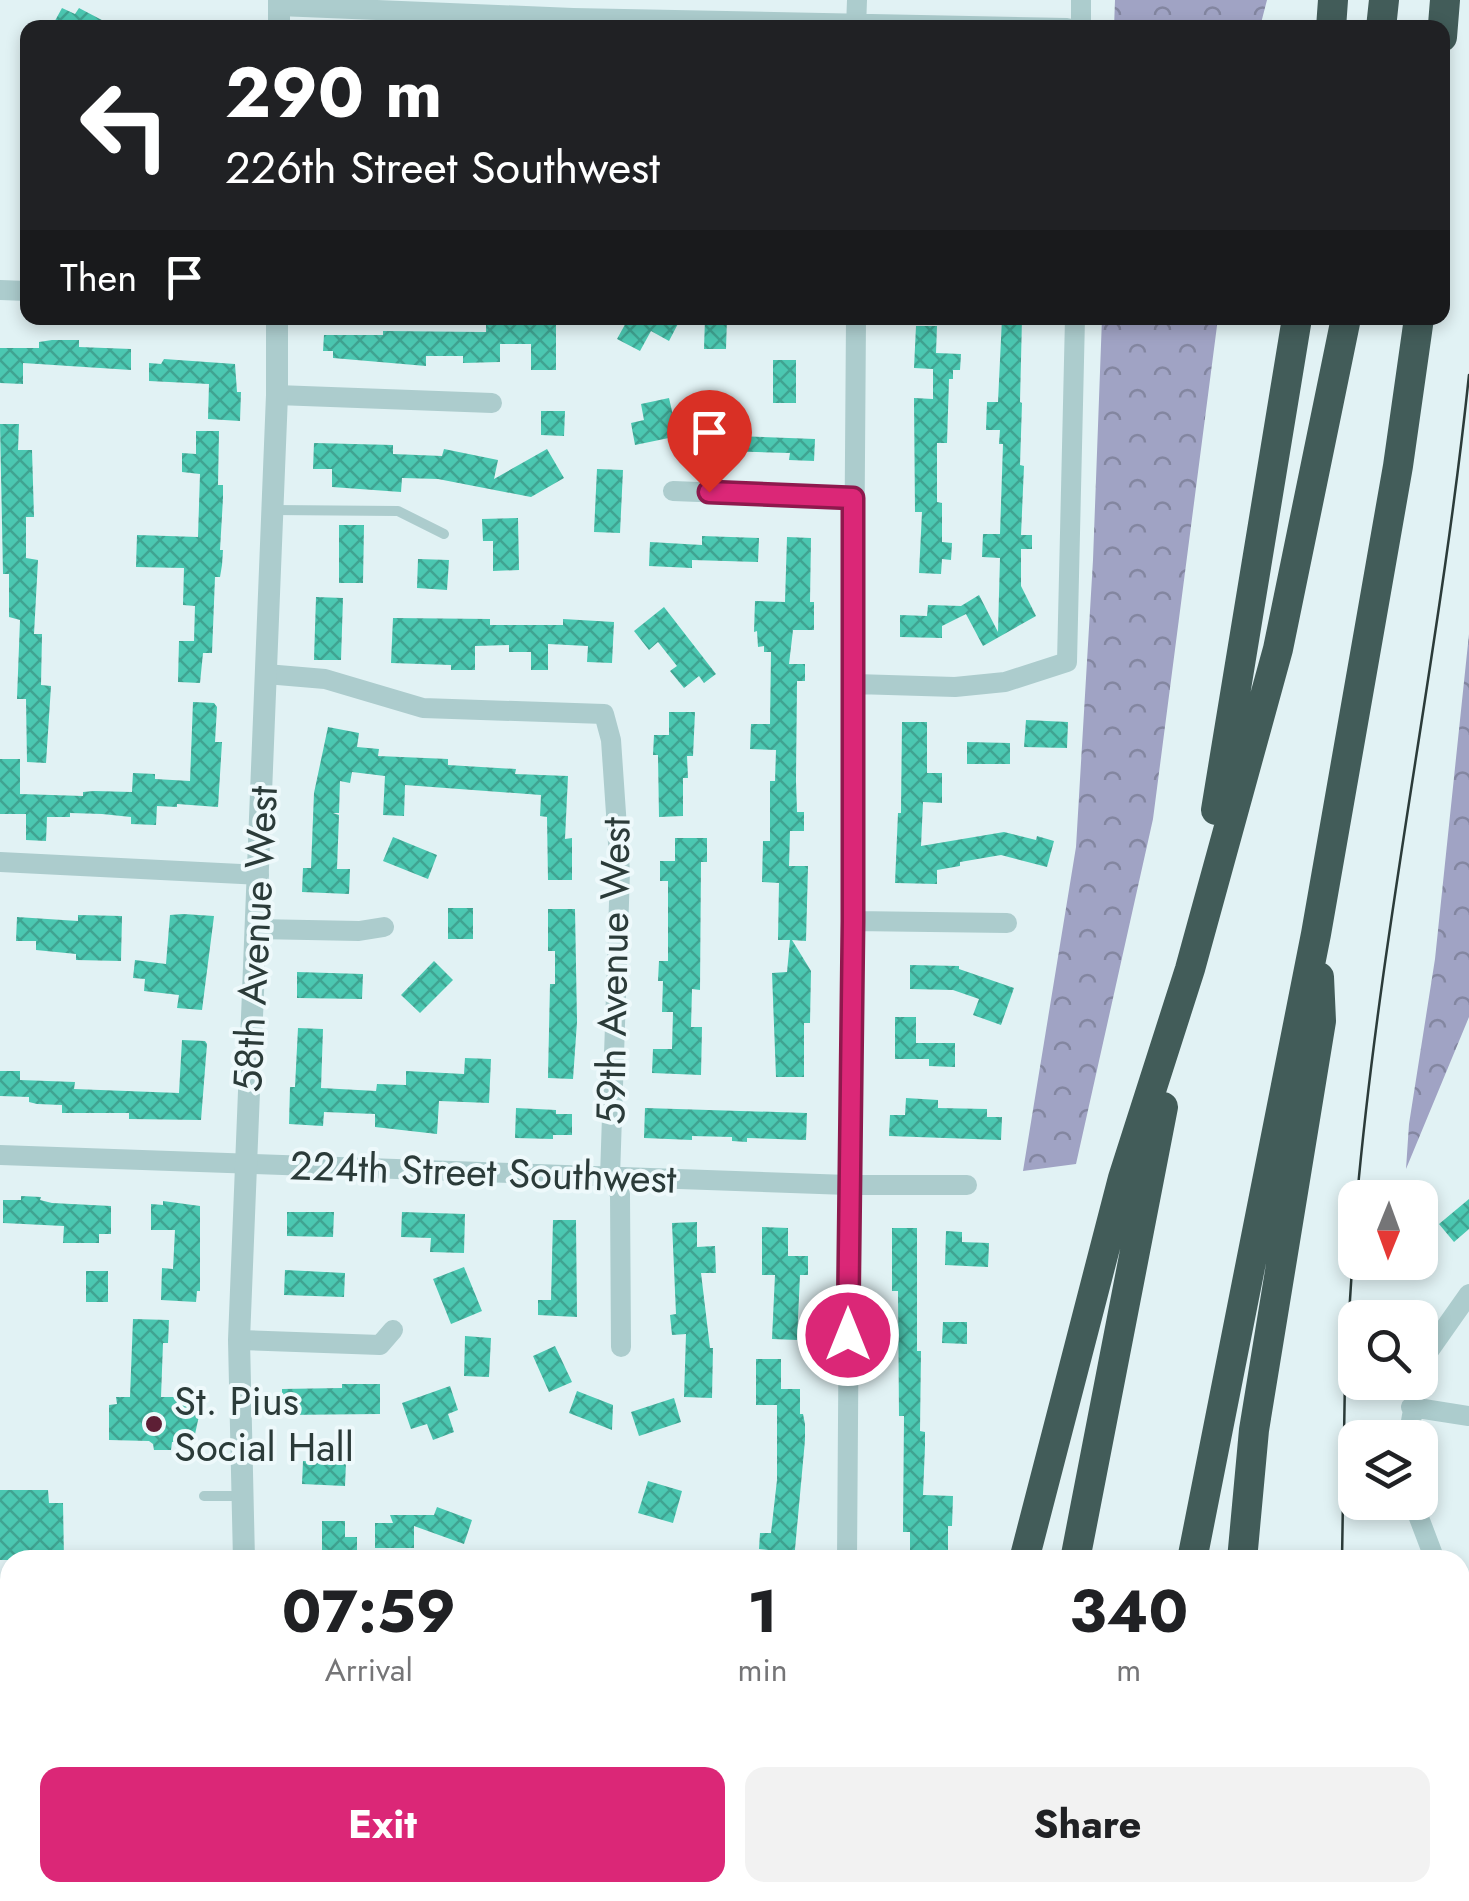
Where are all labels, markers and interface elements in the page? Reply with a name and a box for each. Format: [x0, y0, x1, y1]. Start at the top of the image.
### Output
text: 290 m [225, 42, 443, 143]
icon: left [60, 60, 190, 190]
text: 226th Street Southwest [225, 135, 660, 200]
text: Then [60, 250, 137, 305]
icon: arrive [157, 250, 212, 305]
pin [667, 390, 752, 493]
icon: arrive [682, 405, 737, 460]
street label: 58th Avenue West [218, 784, 292, 1093]
street label: 59th Avenue West [581, 816, 645, 1125]
street label: 224th Street Southwest [289, 1136, 678, 1208]
north arrow [1338, 1180, 1438, 1280]
map controls [1338, 1180, 1438, 1520]
position arrow [796, 1283, 900, 1387]
button: search [1338, 1300, 1438, 1400]
place label: St. Pius Social Hall [174, 1372, 354, 1476]
marker: St. Pius Social Hall [143, 1413, 165, 1435]
button: layers [1338, 1420, 1438, 1520]
text: 07:59 [282, 1568, 456, 1655]
text: 1 [747, 1568, 778, 1655]
text: 340 [1069, 1568, 1188, 1655]
text: Arrival [325, 1647, 413, 1693]
text: min [738, 1647, 788, 1693]
text: m [1116, 1647, 1141, 1693]
button: Exit [40, 1767, 725, 1882]
button: Share [745, 1767, 1430, 1882]

